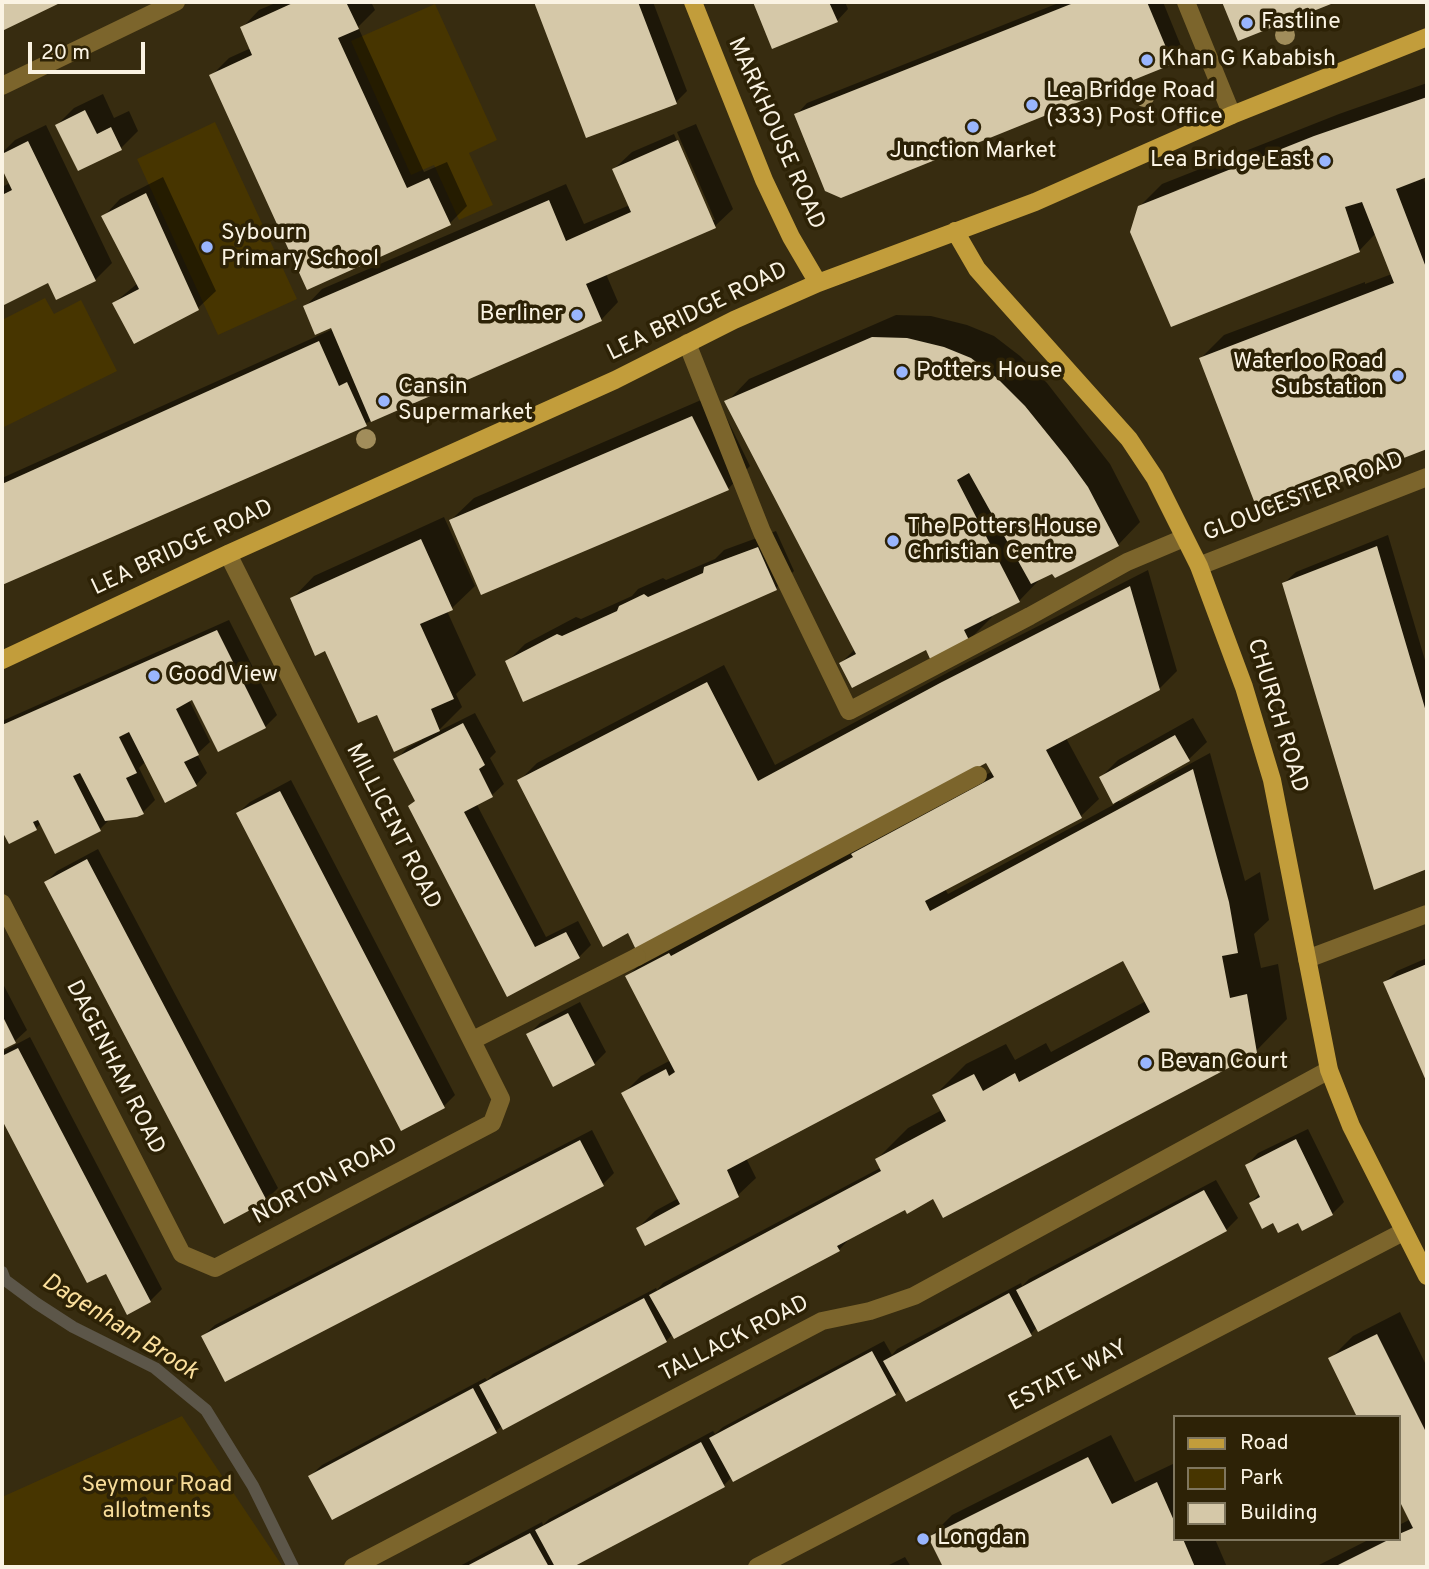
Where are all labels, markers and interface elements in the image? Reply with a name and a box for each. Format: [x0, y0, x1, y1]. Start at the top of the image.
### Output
place label: Fastline [1261, 9, 1341, 37]
marker: Fastline [1239, 15, 1255, 31]
scale bar [32, 28, 149, 72]
street label: MARKHOUSE ROAD [720, 34, 830, 234]
text: 20 m [41, 40, 90, 67]
place label: Khan G Kababish [1161, 46, 1336, 74]
marker: Khan G Kababish [1139, 52, 1155, 68]
place label: Lea Bridge Road (333) Post Office [1046, 78, 1223, 132]
marker: Lea Bridge Road (333) Post Office [1024, 97, 1040, 113]
marker: Junction Market [965, 119, 981, 135]
place label: Junction Market [890, 138, 1056, 166]
place label: Lea Bridge East [1150, 147, 1311, 175]
marker: Lea Bridge East [1317, 153, 1333, 169]
place label: Sybourn Primary School [221, 220, 379, 274]
marker: Sybourn Primary School [199, 239, 215, 255]
street label: LEA BRIDGE ROAD [603, 257, 793, 369]
place label: Berliner [480, 301, 563, 329]
marker: Berliner [569, 307, 585, 323]
place label: Waterloo Road Substation [1233, 349, 1384, 403]
place label: Potters House [916, 358, 1062, 386]
marker: Potters House [894, 364, 910, 380]
marker: Waterloo Road Substation [1390, 368, 1406, 384]
place label: Cansin Supermarket [398, 374, 533, 428]
marker: Cansin Supermarket [376, 393, 392, 409]
street label: GLOUCESTER ROAD [1200, 447, 1408, 549]
street label: LEA BRIDGE ROAD [88, 495, 278, 603]
place label: The Potters House Christian Centre [907, 514, 1098, 568]
marker: The Potters House Christian Centre [885, 533, 901, 549]
street label: CHURCH ROAD [1239, 636, 1313, 796]
place label: Good View [168, 662, 278, 690]
marker: Good View [146, 668, 162, 684]
street label: MILLICENT ROAD [338, 740, 446, 914]
street label: DAGENHAM ROAD [58, 976, 170, 1160]
place label: Bevan Court [1160, 1049, 1288, 1077]
marker: Bevan Court [1138, 1055, 1154, 1071]
street label: NORTON ROAD [249, 1132, 403, 1232]
water label: Dagenham Brook [36, 1268, 202, 1388]
street label: TALLACK ROAD [656, 1291, 814, 1389]
street label: ESTATE WAY [1005, 1335, 1133, 1419]
legend [1174, 1415, 1401, 1541]
text: Road [1240, 1430, 1289, 1457]
text: Park [1240, 1465, 1283, 1492]
park label: Seymour Road allotments [81, 1472, 233, 1526]
text: Building [1240, 1500, 1318, 1527]
place label: Longdan [937, 1525, 1027, 1553]
marker: Longdan [915, 1531, 931, 1547]

